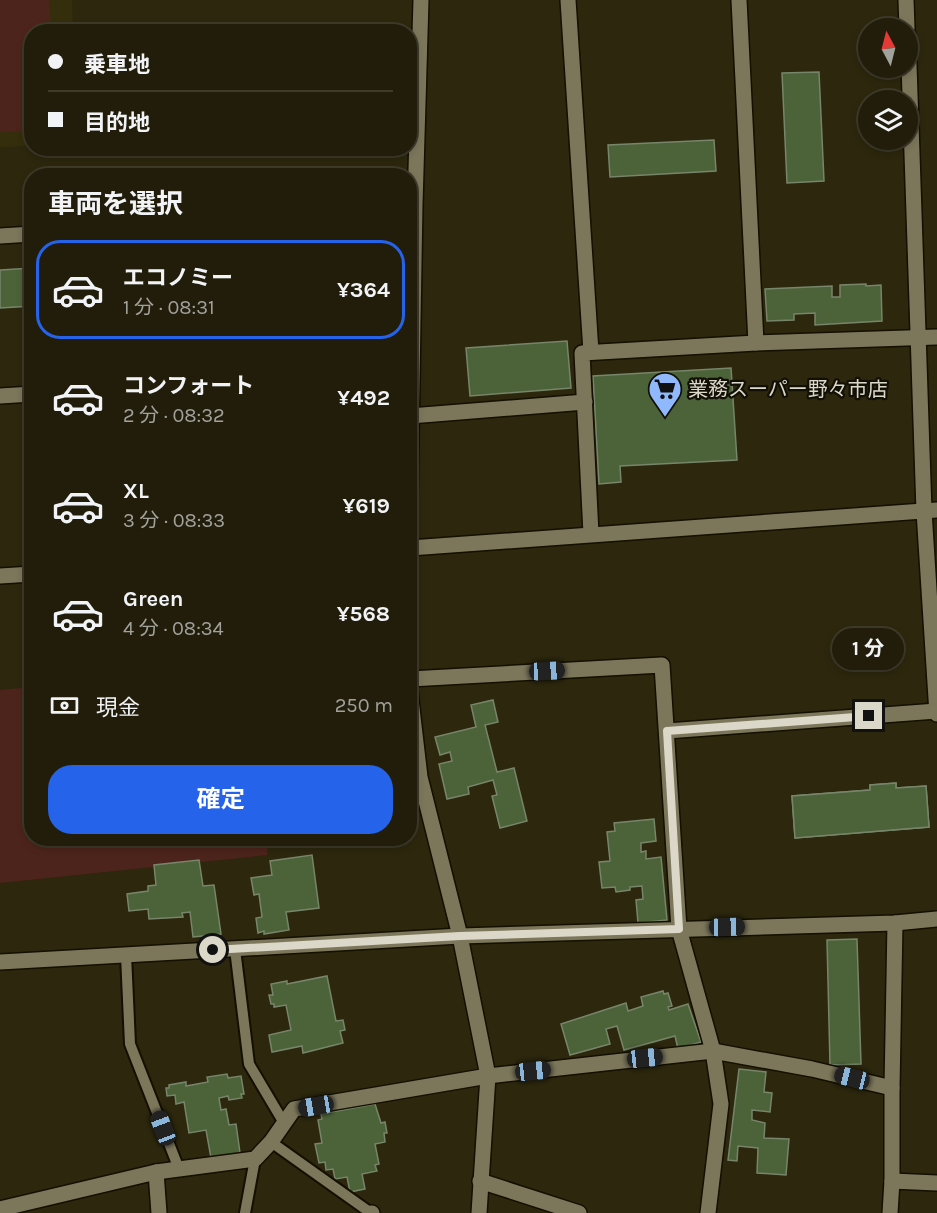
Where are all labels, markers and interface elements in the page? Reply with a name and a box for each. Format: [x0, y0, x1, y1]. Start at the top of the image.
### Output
north arrow [858, 18, 918, 78]
map controls [858, 18, 918, 150]
text: 乗車地 [84, 52, 150, 78]
button: layers [858, 90, 918, 150]
text: 目的地 [84, 110, 150, 136]
text: 車両を選択 [48, 188, 183, 220]
icon: car [51, 263, 105, 317]
text: エコノミー [123, 265, 233, 291]
text: ¥364 [337, 277, 390, 303]
text: 1 分 · 08:31 [123, 296, 215, 319]
icon: car [51, 371, 105, 425]
supermarket icon: 業務スーパー野々市店 [647, 371, 683, 418]
text: コンフォート [123, 373, 254, 399]
place label: 業務スーパー野々市店 [688, 378, 888, 401]
text: ¥492 [337, 385, 390, 411]
text: 2 分 · 08:32 [123, 404, 225, 427]
text: XL [123, 478, 149, 504]
icon: car [51, 479, 105, 533]
text: ¥619 [342, 493, 390, 519]
text: 3 分 · 08:33 [123, 509, 225, 532]
text: Green [123, 586, 184, 612]
icon: car [51, 587, 105, 641]
text: ¥568 [337, 601, 390, 627]
text: 4 分 · 08:34 [123, 617, 224, 640]
callout: 1 分 [833, 629, 905, 671]
text: 1 分 [852, 637, 884, 660]
car [529, 661, 565, 681]
icon: cash [48, 689, 81, 722]
text: 250 m [335, 694, 393, 717]
text: 現金 [96, 695, 140, 721]
route end [855, 702, 882, 729]
button: 確定 [48, 765, 393, 834]
car [709, 918, 745, 936]
route start [199, 936, 226, 963]
car [626, 1047, 664, 1069]
car [514, 1060, 552, 1082]
car [832, 1065, 872, 1091]
car [297, 1094, 335, 1118]
car [148, 1108, 178, 1148]

